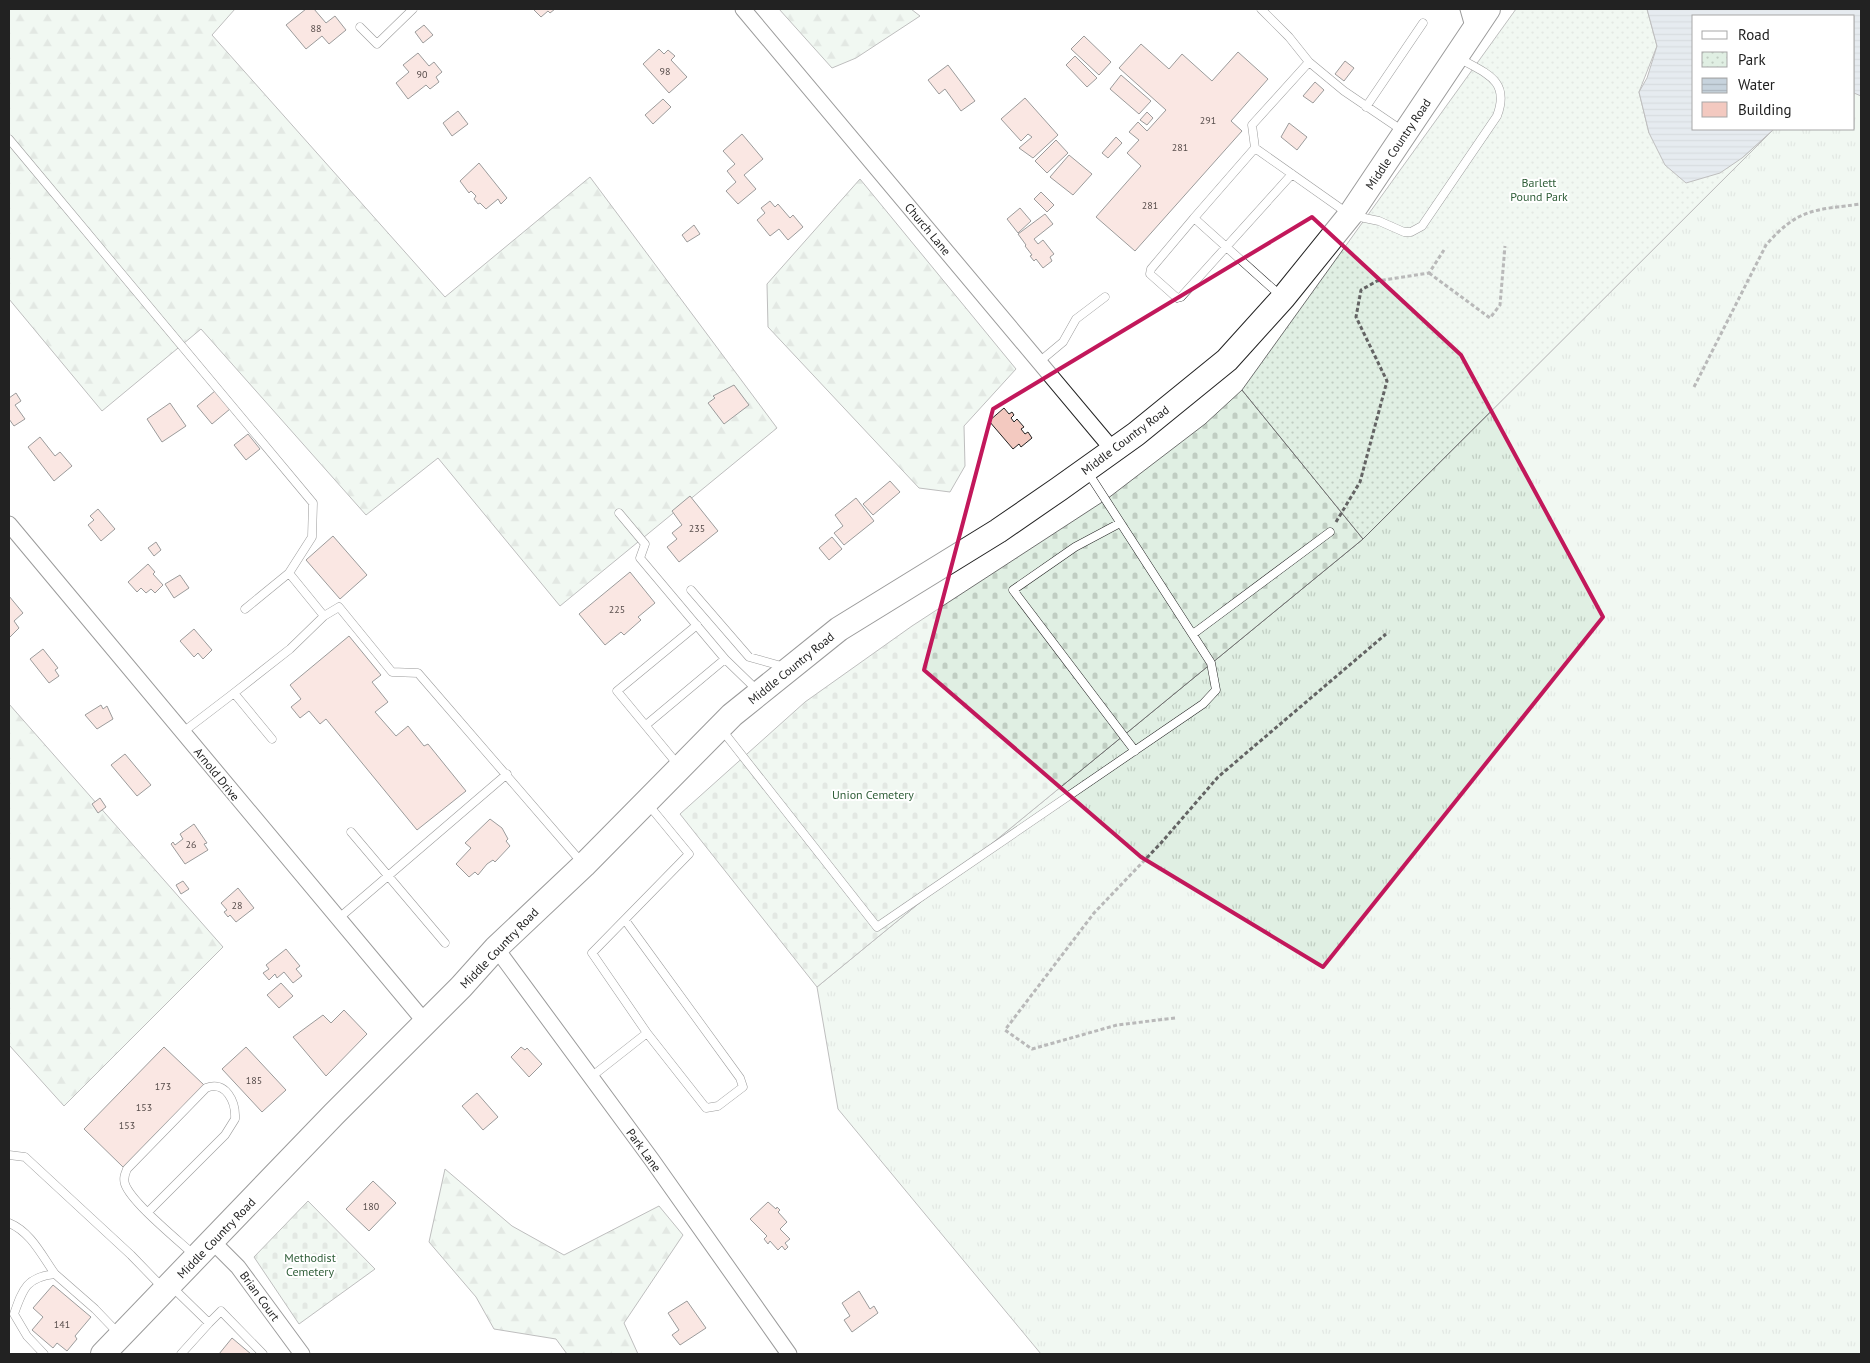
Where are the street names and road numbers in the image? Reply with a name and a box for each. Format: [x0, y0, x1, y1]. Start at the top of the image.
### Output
street label: Middle Country Road [1362, 96, 1434, 192]
street label: Church Lane [902, 200, 954, 258]
street label: Middle Country Road [1078, 402, 1172, 478]
street label: Middle Country Road [745, 629, 837, 707]
street label: Arnold Drive [191, 744, 243, 804]
street label: Middle Country Road [457, 905, 541, 991]
street label: Park Lane [623, 1126, 665, 1174]
street label: Middle Country Road [174, 1195, 258, 1281]
street label: Brian Court [237, 1268, 283, 1324]

